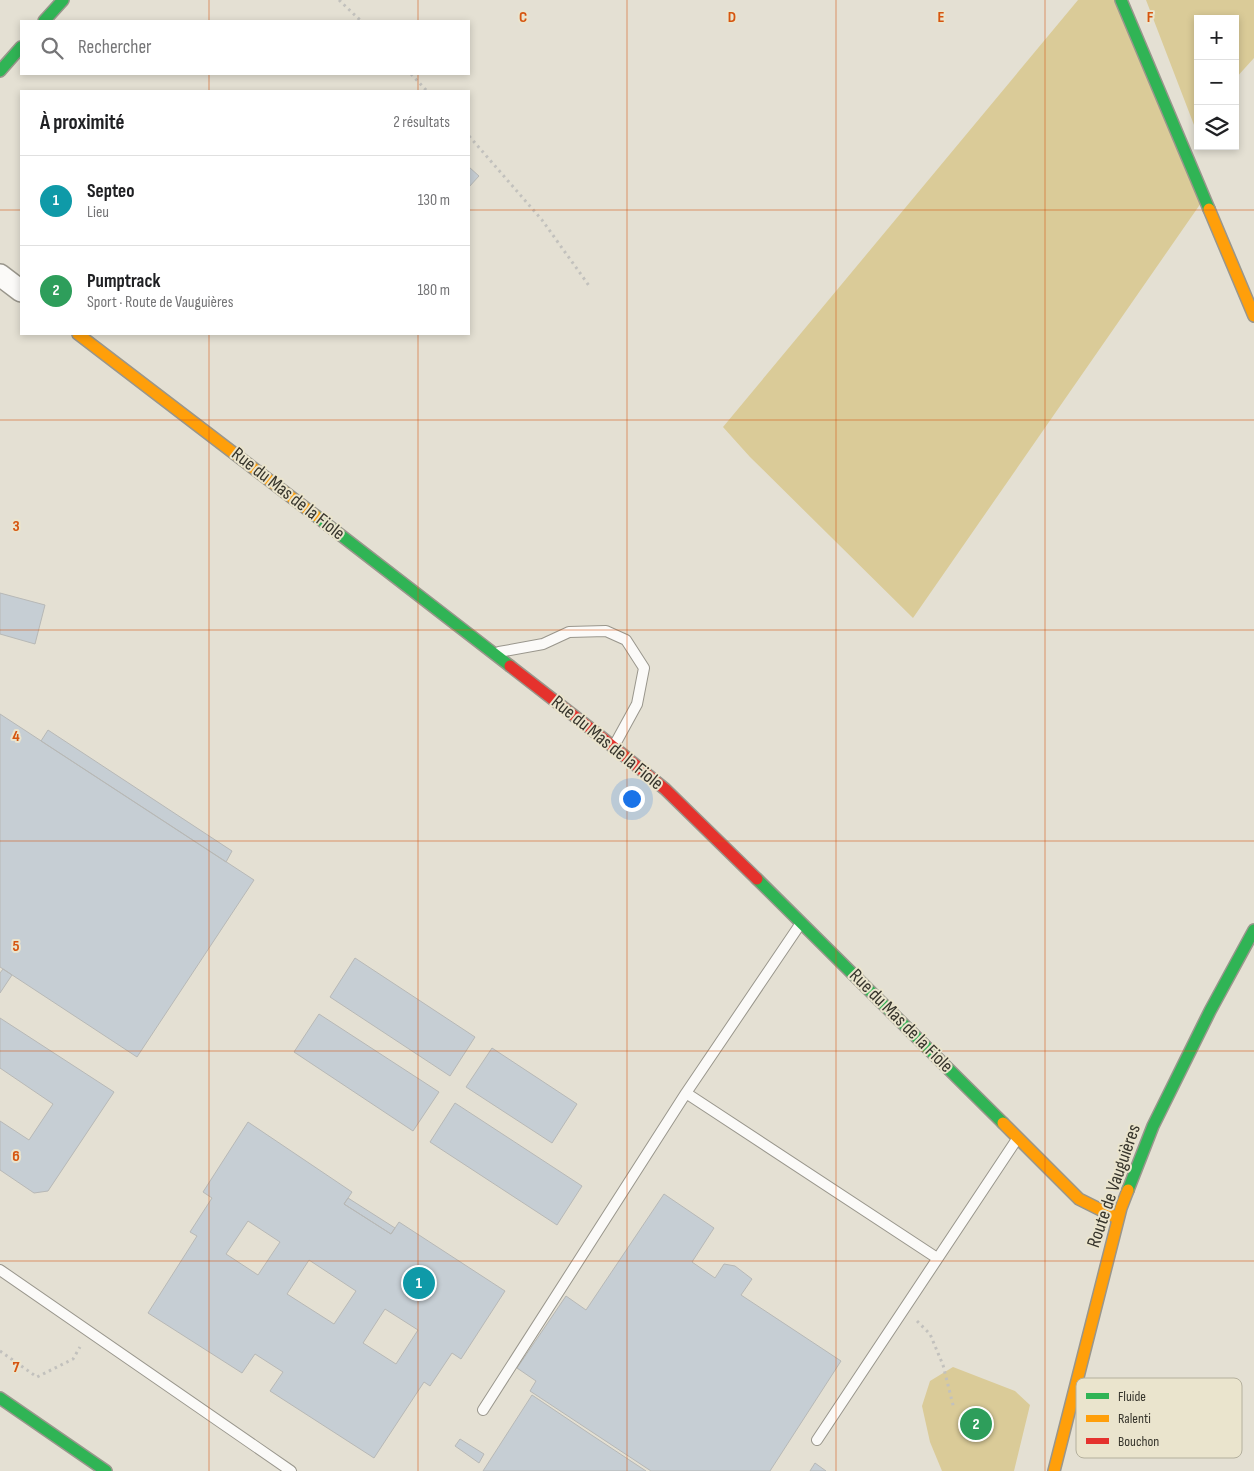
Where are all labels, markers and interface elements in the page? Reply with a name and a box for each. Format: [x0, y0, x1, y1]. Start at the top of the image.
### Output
text: C [519, 8, 527, 27]
text: D [728, 8, 736, 27]
text: E [938, 8, 945, 27]
text: F [1147, 8, 1154, 27]
map controls [1194, 15, 1239, 150]
button: + [1194, 15, 1239, 60]
search box [20, 20, 470, 75]
icon: search [38, 34, 66, 62]
text: Rechercher [78, 36, 152, 59]
button: − [1194, 60, 1239, 105]
button: layers [1194, 105, 1239, 150]
text: À proximité [40, 110, 125, 135]
text: 2 résultats [393, 113, 450, 132]
text: Septeo [87, 180, 135, 203]
text: 1 [53, 191, 59, 210]
text: 130 m [418, 191, 450, 210]
text: Lieu [87, 203, 109, 222]
text: Pumptrack [87, 270, 160, 293]
text: 2 [52, 281, 60, 300]
text: 180 m [417, 281, 450, 300]
text: Sport · Route de Vauguières [87, 293, 234, 312]
street label: Rue du Mas de la Fiole [227, 443, 349, 545]
text: 3 [12, 517, 20, 536]
street label: Rue du Mas de la Fiole [546, 691, 668, 795]
text: 4 [12, 727, 20, 746]
your location [619, 786, 645, 812]
text: 5 [12, 937, 20, 956]
street label: Rue du Mas de la Fiole [844, 964, 958, 1078]
street label: Route de Vauguières [1082, 1121, 1146, 1251]
text: 6 [12, 1147, 20, 1166]
pin: 1 [403, 1264, 435, 1302]
text: 7 [13, 1358, 20, 1377]
legend [1076, 1378, 1242, 1458]
text: Fluide [1118, 1388, 1146, 1405]
pin: 2 [960, 1405, 992, 1443]
text: Ralenti [1118, 1410, 1151, 1427]
text: Bouchon [1118, 1433, 1159, 1450]

